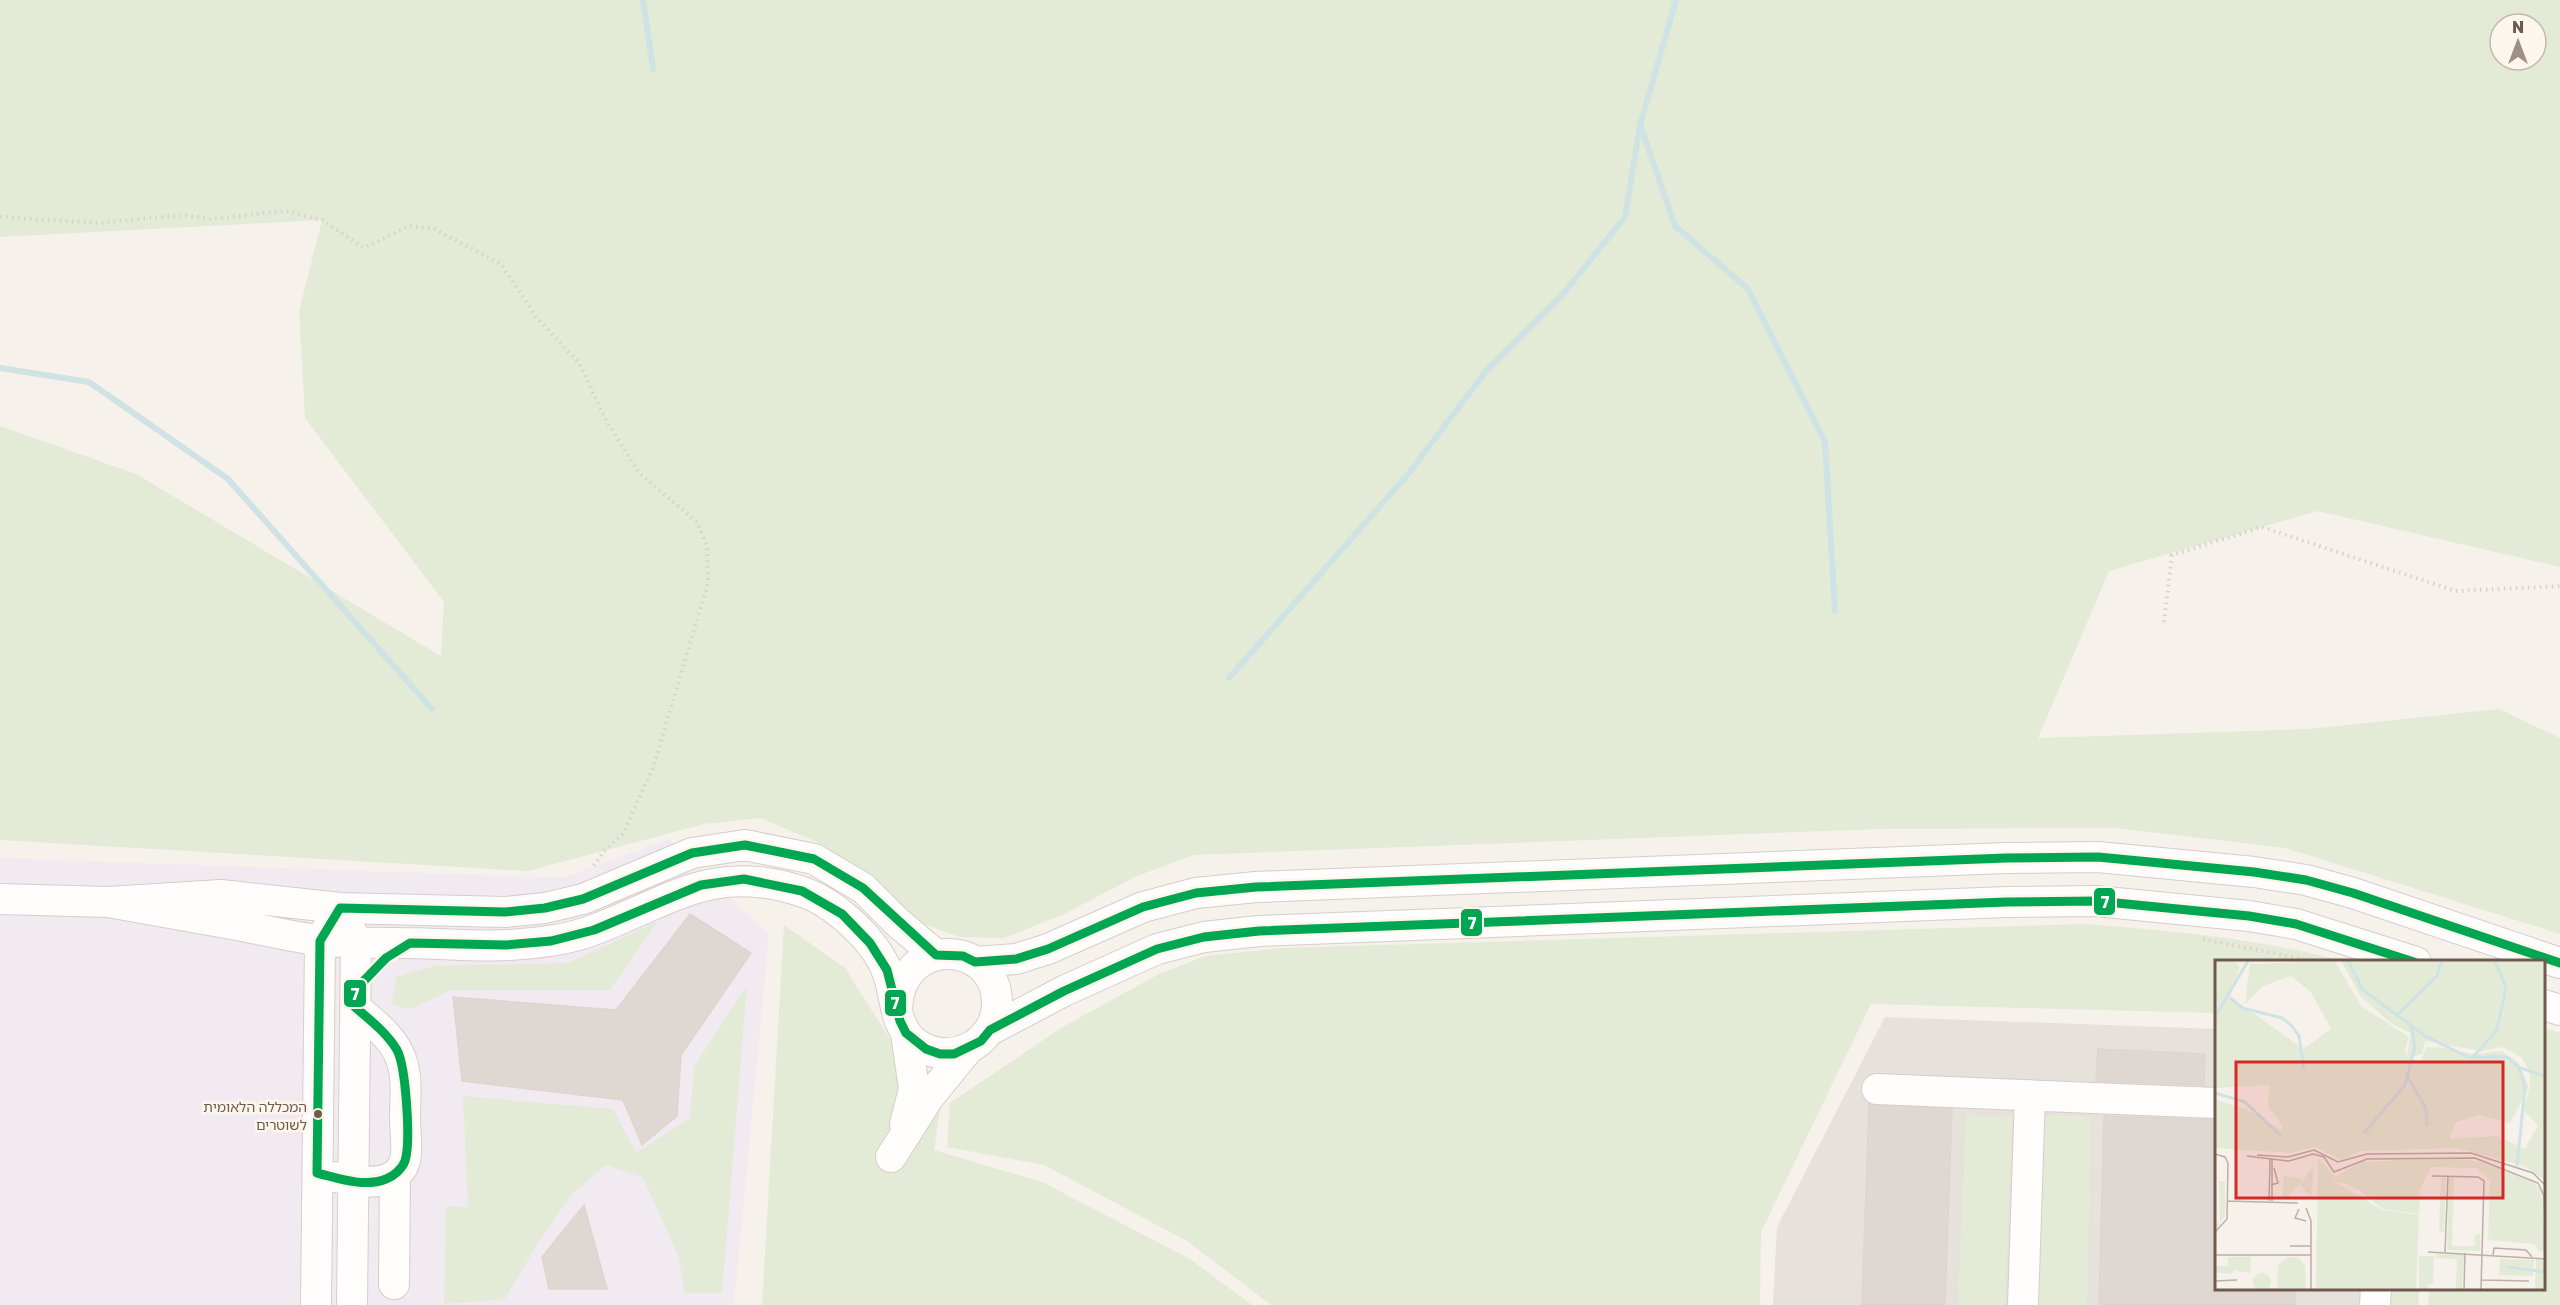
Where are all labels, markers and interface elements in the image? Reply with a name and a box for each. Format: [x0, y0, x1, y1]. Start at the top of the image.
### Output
north arrow [2488, 12, 2548, 72]
text: N [2512, 17, 2524, 37]
line badge: 7 [2093, 887, 2116, 916]
text: 7 [2101, 892, 2110, 912]
line badge: 7 [1460, 908, 1483, 937]
text: 7 [1468, 913, 1477, 933]
inset map [2215, 960, 2545, 1290]
line badge: 7 [343, 979, 367, 1008]
text: 7 [351, 984, 360, 1004]
line badge: 7 [884, 989, 907, 1017]
text: 7 [891, 993, 900, 1013]
place label: המכללה הלאומית לשוטרים [203, 1098, 307, 1133]
marker: המכללה הלאומית לשוטרים [312, 1108, 324, 1120]

